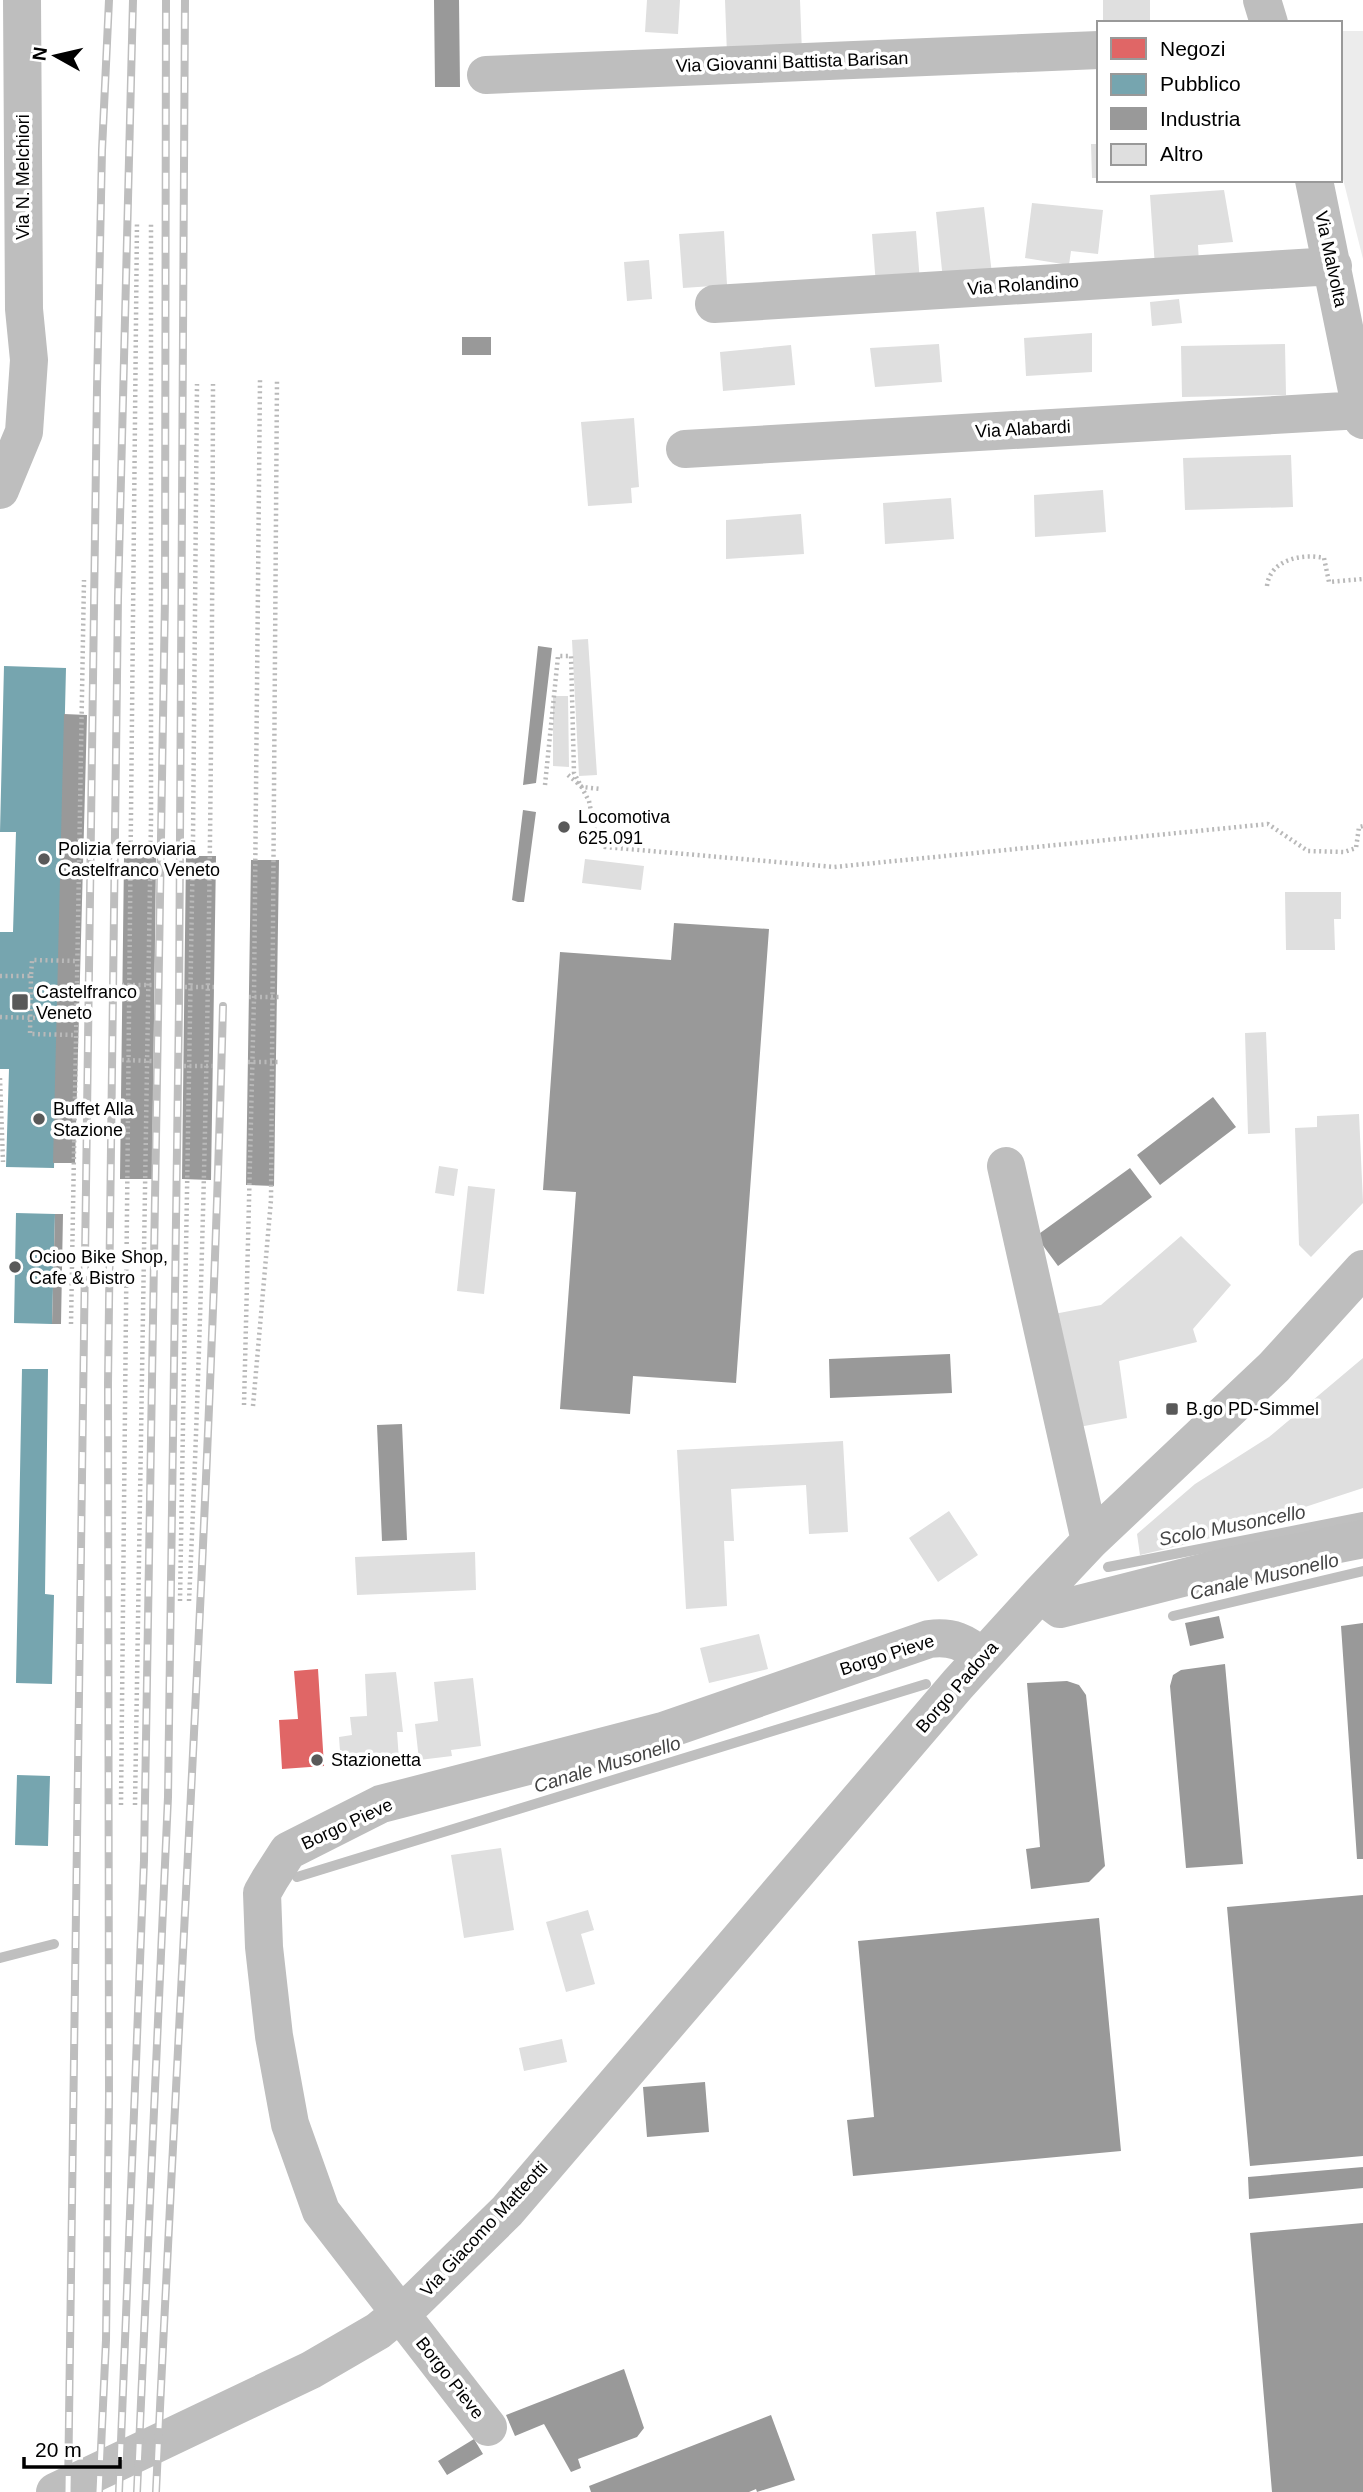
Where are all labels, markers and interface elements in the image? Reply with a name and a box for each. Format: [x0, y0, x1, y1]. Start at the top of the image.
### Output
north arrow [21, 21, 91, 91]
legend [1097, 21, 1342, 182]
text: Negozi [1160, 37, 1225, 60]
text: N [28, 45, 51, 62]
street label: Via Giovanni Battista Barisan [675, 48, 909, 76]
text: Pubblico [1160, 72, 1241, 95]
text: Industria [1160, 107, 1241, 130]
street label: Via N. Melchiori [13, 114, 33, 240]
text: Altro [1160, 142, 1203, 165]
street label: Via Malvolta [1311, 209, 1351, 310]
street label: Via Rolandino [967, 271, 1079, 299]
street label: Via Alabardi [975, 417, 1071, 441]
place label: Locomotiva 625.091 [578, 807, 671, 848]
marker: Locomotiva 625.091 [556, 819, 572, 835]
place label: Polizia ferroviaria Castelfranco Veneto [58, 839, 220, 880]
marker: Polizia ferroviaria Castelfranco Veneto [36, 851, 52, 867]
place label: Castelfranco Veneto [36, 982, 137, 1023]
marker: Castelfranco Veneto [10, 992, 30, 1012]
place label: Buffet Alla Stazione [53, 1099, 135, 1140]
marker: Buffet Alla Stazione [31, 1111, 47, 1127]
place label: Ocioo Bike Shop, Cafe & Bistro [29, 1247, 168, 1288]
marker: Ocioo Bike Shop, Cafe & Bistro [7, 1259, 23, 1275]
place label: B.go PD-Simmel [1186, 1399, 1319, 1419]
marker: B.go PD-Simmel [1164, 1401, 1180, 1417]
water label: Scolo Musoncello [1157, 1501, 1307, 1550]
water label: Canale Musonello [1188, 1549, 1341, 1604]
street label: Borgo Pieve [837, 1630, 937, 1680]
street label: Borgo Padova [912, 1637, 1003, 1737]
water label: Canale Musonello [531, 1732, 683, 1797]
place label: Stazionetta [331, 1750, 422, 1770]
marker: Stazionetta [309, 1752, 325, 1768]
street label: Borgo Pieve [298, 1794, 396, 1854]
street label: Via Giacomo Matteotti [416, 2158, 552, 2300]
street label: Borgo Pieve [412, 2333, 488, 2423]
scale bar [24, 2426, 121, 2470]
text: 20 m [35, 2438, 82, 2461]

